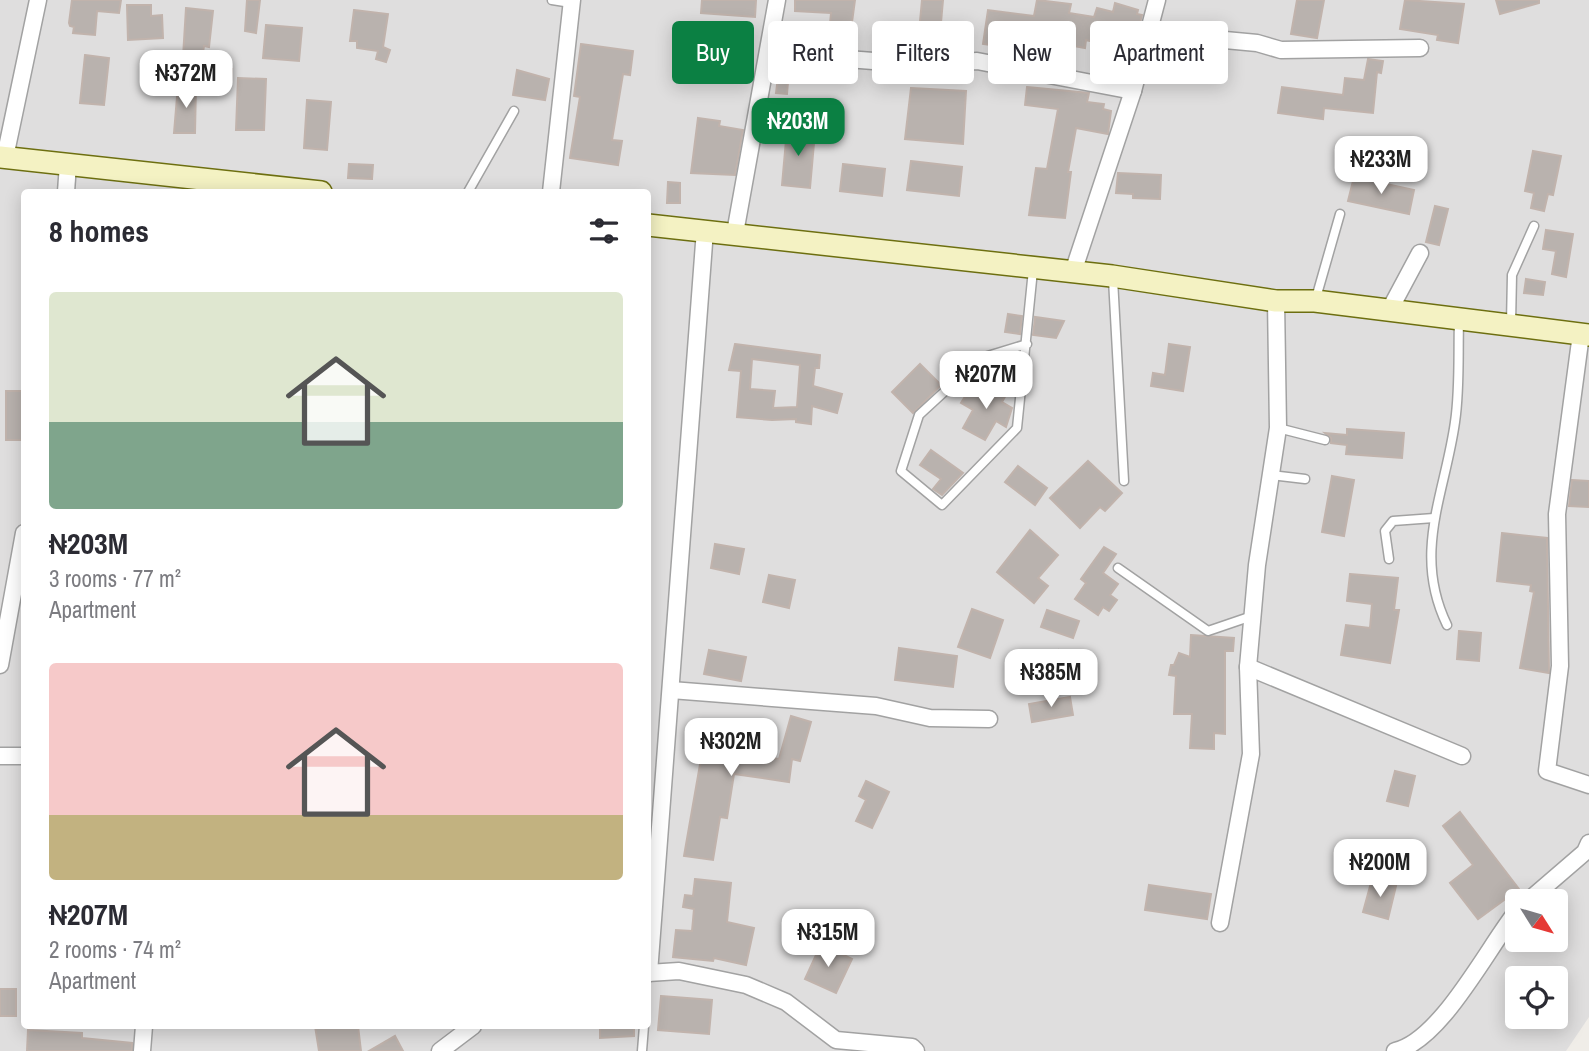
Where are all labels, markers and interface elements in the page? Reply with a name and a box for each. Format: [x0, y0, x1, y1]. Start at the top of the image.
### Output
chip: Buy [672, 21, 754, 84]
chip: Rent [768, 21, 858, 84]
chip: Filters [872, 21, 974, 84]
chip: New [988, 21, 1076, 84]
chip: Apartment [1090, 21, 1228, 84]
pin: ₦372M [137, 50, 235, 110]
text: ₦372M [156, 57, 216, 88]
pin: ₦203M [749, 99, 847, 158]
text: ₦203M [768, 105, 828, 136]
pin: ₦233M [1332, 136, 1430, 196]
text: ₦233M [1351, 143, 1411, 174]
text: 8 homes [49, 211, 149, 251]
icon: filters [585, 212, 623, 250]
icon: home [273, 338, 399, 464]
pin: ₦207M [937, 352, 1035, 411]
text: ₦207M [956, 358, 1016, 389]
text: ₦203M [49, 523, 128, 563]
text: 3 rooms · 77 m² [49, 563, 181, 594]
text: Apartment [49, 594, 136, 625]
pin: ₦385M [1002, 650, 1100, 709]
text: ₦385M [1021, 656, 1081, 687]
icon: home [273, 709, 399, 835]
pin: ₦302M [682, 718, 780, 778]
text: ₦302M [701, 725, 761, 756]
pin: ₦200M [1331, 839, 1429, 899]
text: ₦200M [1350, 846, 1410, 877]
north arrow [1505, 889, 1568, 952]
map controls [1505, 889, 1568, 1029]
text: ₦207M [49, 894, 128, 934]
pin: ₦315M [779, 909, 877, 969]
text: ₦315M [798, 916, 858, 947]
text: 2 rooms · 74 m² [49, 934, 181, 965]
text: Apartment [49, 965, 136, 996]
button: locate [1505, 966, 1568, 1029]

